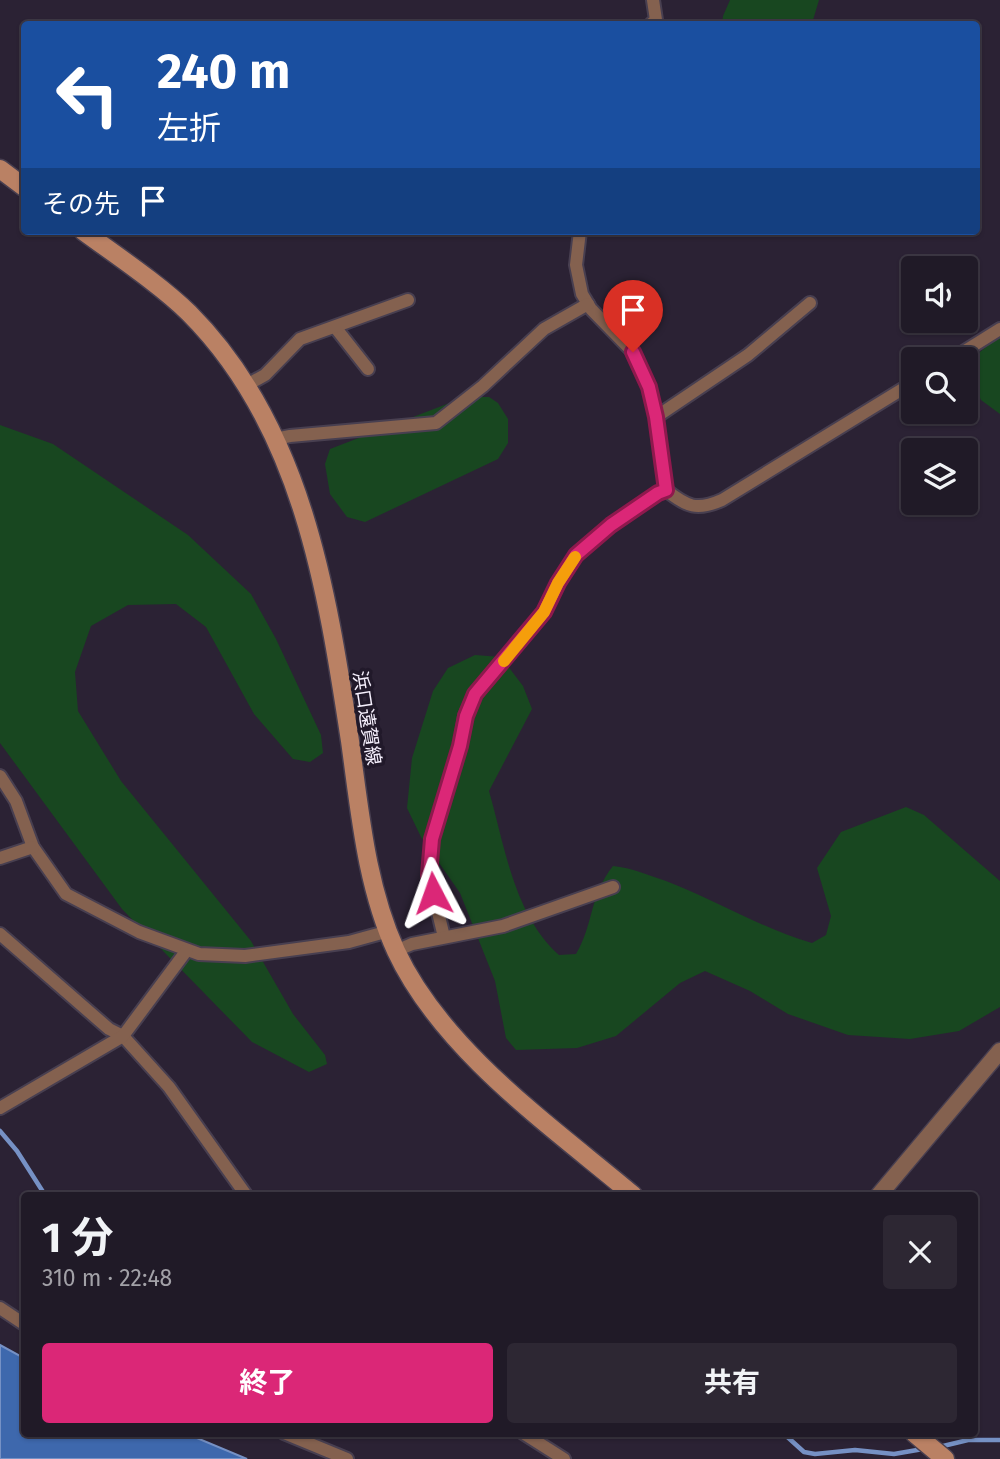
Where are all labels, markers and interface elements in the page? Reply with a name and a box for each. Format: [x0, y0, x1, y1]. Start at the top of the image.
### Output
text: 240 m [157, 42, 290, 101]
icon: left [42, 49, 133, 140]
text: 左折 [157, 109, 221, 147]
icon: arrive [134, 182, 172, 220]
text: その先 [42, 189, 120, 220]
map controls [901, 256, 978, 515]
button: sound [901, 256, 978, 333]
pin [603, 280, 663, 352]
icon: arrive [614, 291, 652, 329]
button: search [901, 347, 978, 424]
button: layers [901, 438, 978, 515]
street label: 浜口遠賀線 [348, 669, 386, 767]
position arrow [396, 856, 470, 930]
text: 1 分 [42, 1213, 113, 1263]
button: close [883, 1215, 957, 1289]
text: 310 m · 22:48 [42, 1264, 172, 1292]
button: 終了 [42, 1343, 493, 1423]
button: 共有 [507, 1343, 957, 1423]

